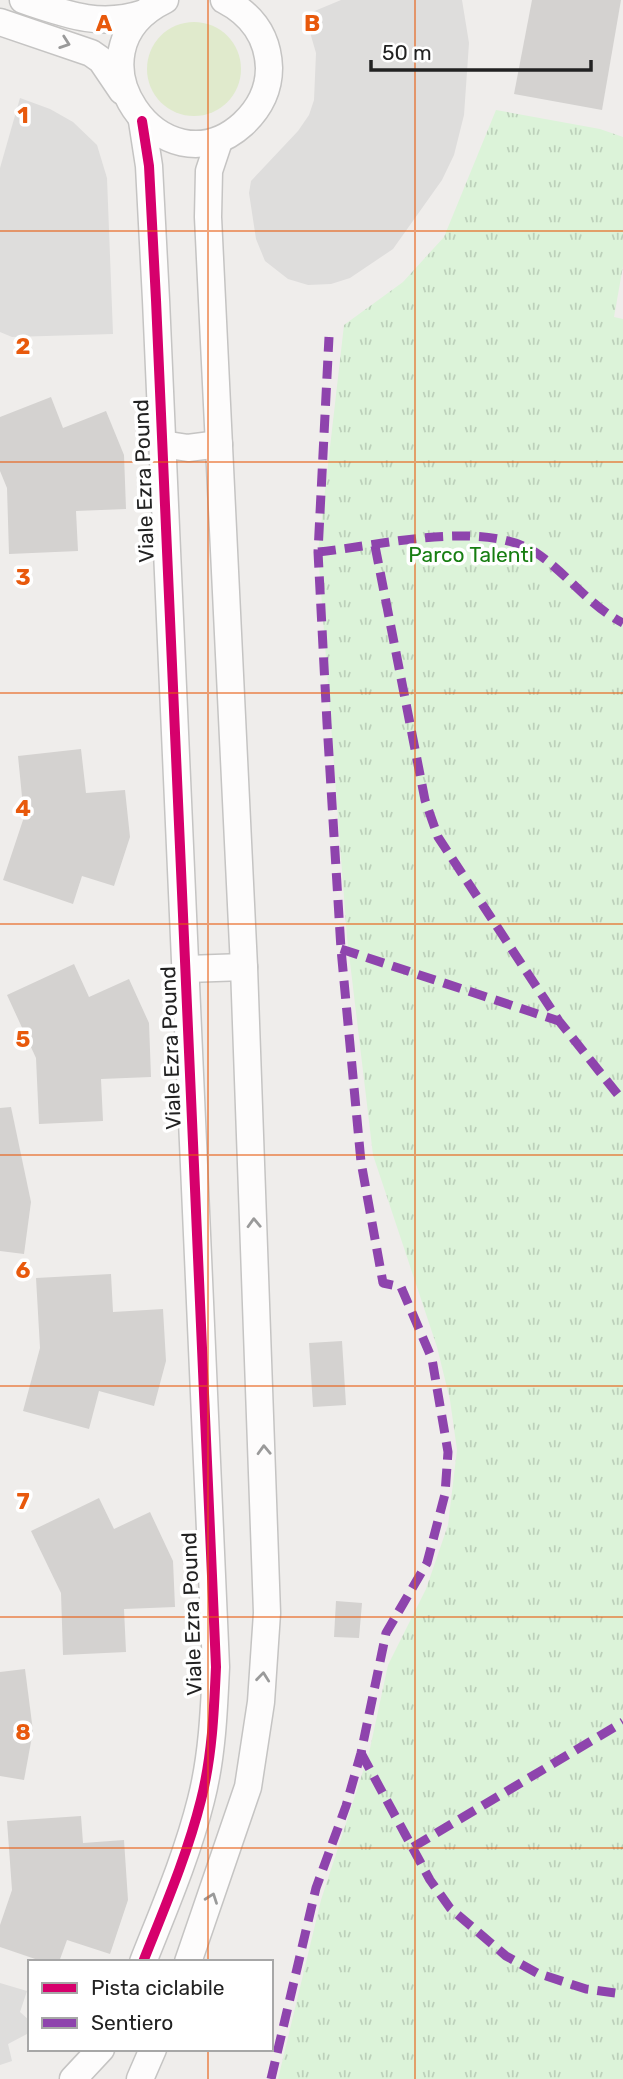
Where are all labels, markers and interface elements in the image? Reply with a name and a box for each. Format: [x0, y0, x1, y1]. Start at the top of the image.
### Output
text: A [96, 9, 113, 37]
text: B [304, 9, 320, 37]
scale bar [371, 28, 592, 72]
one-way arrow [58, 35, 71, 49]
text: 50 m [382, 40, 432, 65]
text: 1 [17, 101, 29, 129]
text: 2 [16, 332, 30, 360]
street label: Viale Ezra Pound [128, 399, 159, 563]
park label: Parco Talenti [408, 542, 534, 567]
text: 3 [15, 563, 31, 591]
text: 4 [15, 794, 31, 822]
street label: Viale Ezra Pound [155, 966, 186, 1130]
text: 5 [16, 1025, 31, 1053]
one-way arrow [246, 1217, 261, 1228]
text: 6 [16, 1256, 31, 1284]
one-way arrow [256, 1444, 271, 1455]
text: 7 [16, 1487, 30, 1515]
street label: Viale Ezra Pound [176, 1532, 207, 1696]
one-way arrow [255, 1671, 270, 1682]
text: 8 [15, 1718, 31, 1746]
one-way arrow [204, 1892, 218, 1904]
legend [28, 1960, 273, 2051]
text: Pista ciclabile [91, 1975, 225, 2000]
text: Sentiero [91, 2010, 173, 2035]

